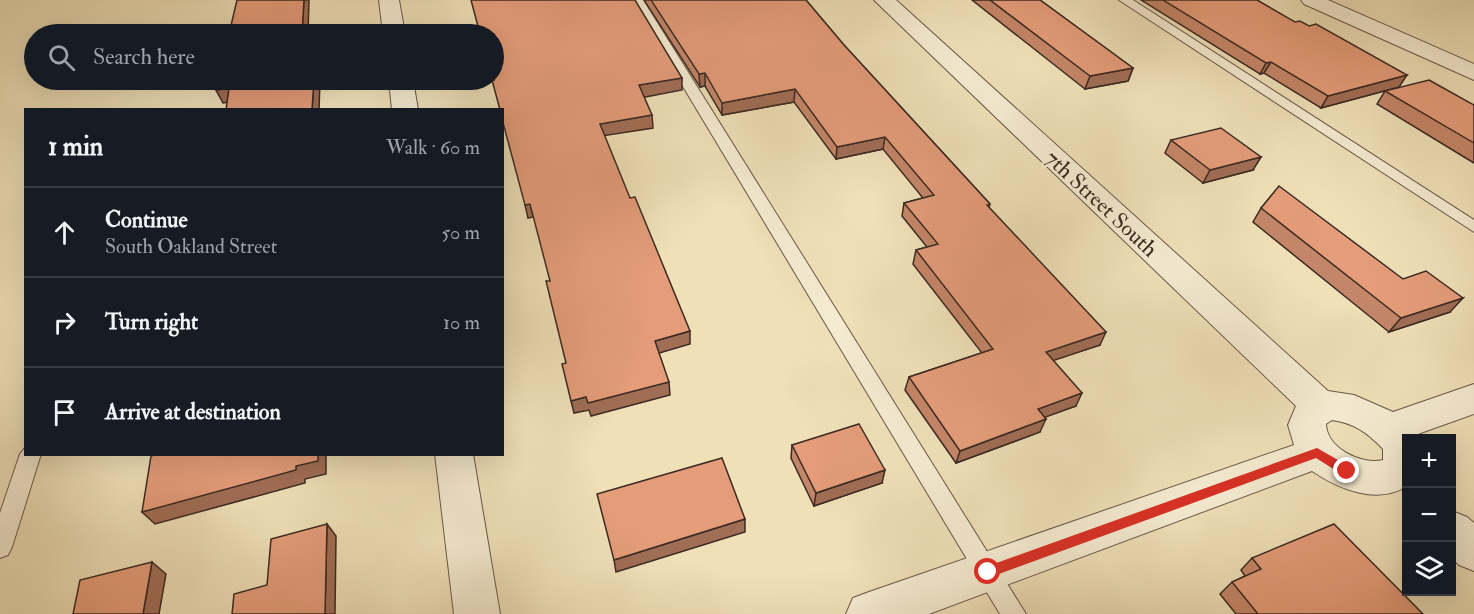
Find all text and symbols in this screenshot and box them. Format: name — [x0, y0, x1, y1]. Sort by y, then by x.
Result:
search box — [24, 24, 504, 90]
icon: search — [45, 41, 78, 74]
text: Search here — [93, 43, 195, 71]
text: 1 min — [48, 131, 103, 163]
text: Walk · 60 m — [386, 135, 480, 160]
street label: 7th Street South — [1039, 144, 1164, 263]
text: Continue — [105, 206, 188, 234]
icon: ahead — [48, 216, 81, 249]
text: 50 m — [441, 220, 480, 245]
text: South Oakland Street — [105, 234, 277, 259]
icon: right — [48, 306, 81, 339]
text: Turn right — [105, 308, 198, 336]
text: 10 m — [443, 310, 480, 335]
icon: arrive — [48, 396, 81, 429]
text: Arrive at destination — [105, 398, 281, 426]
map controls — [1402, 434, 1456, 596]
button: + — [1402, 434, 1456, 488]
route end — [1333, 457, 1359, 483]
button: − — [1402, 488, 1456, 542]
button: layers — [1402, 542, 1456, 596]
route start — [974, 558, 1000, 584]

